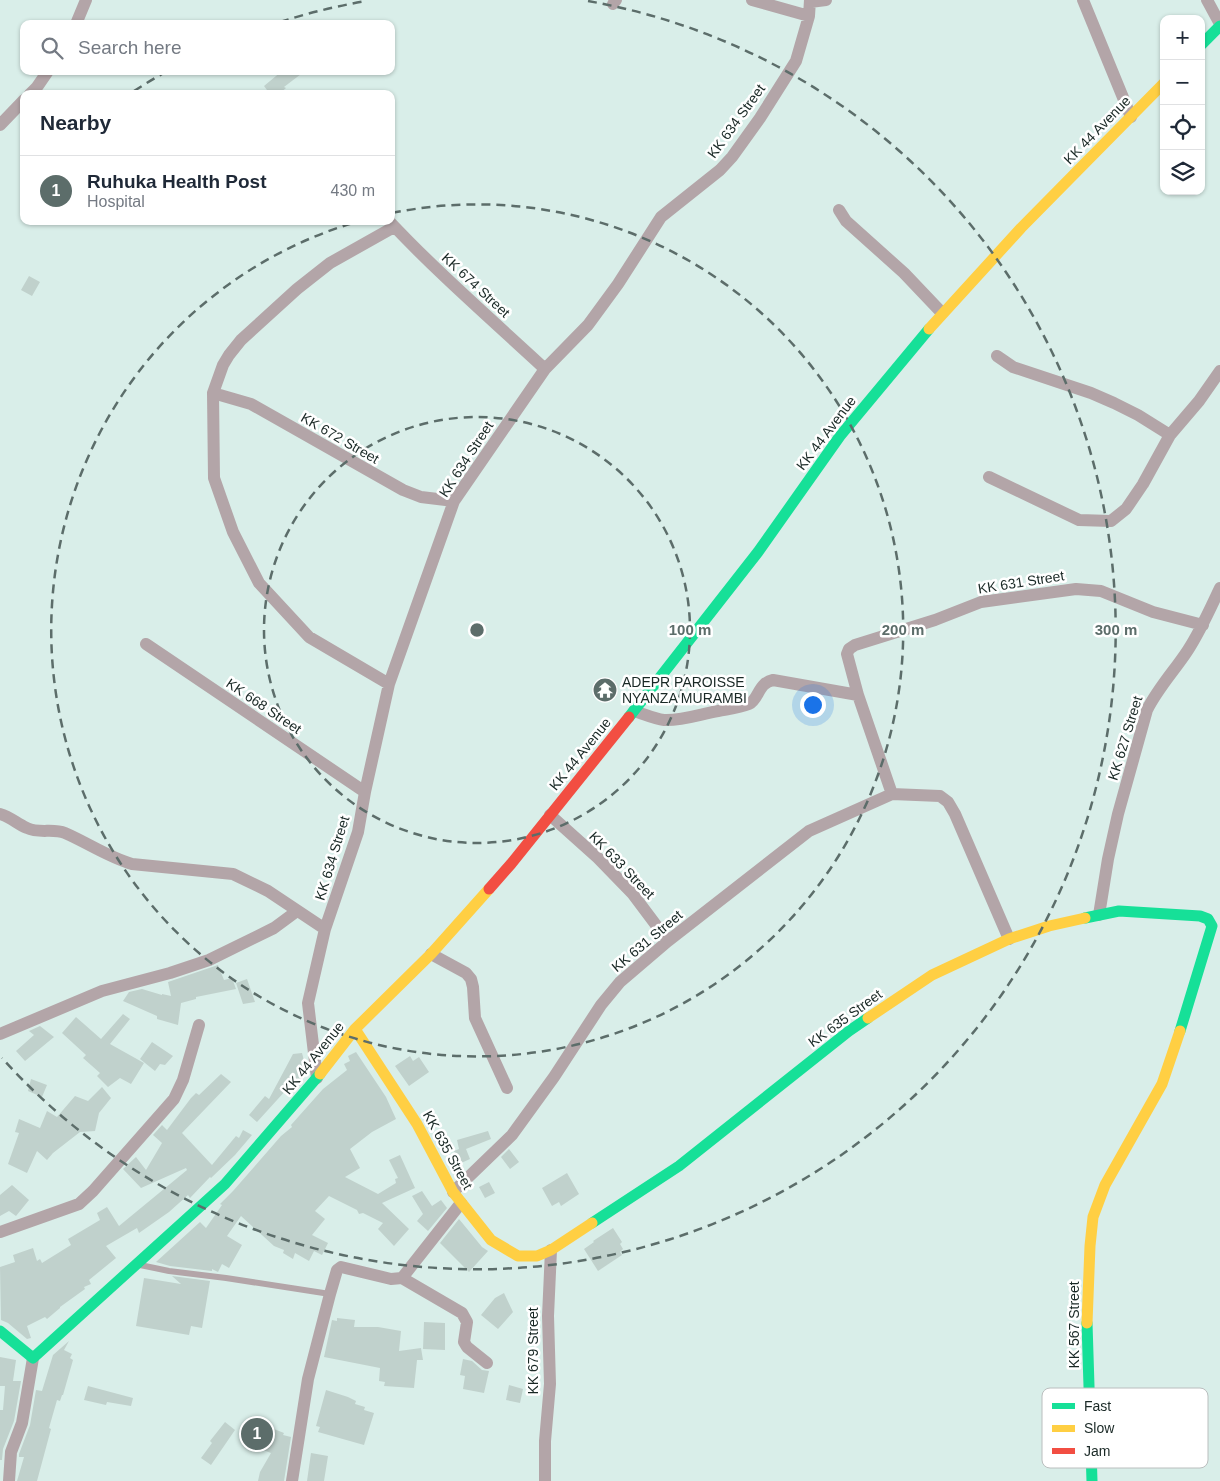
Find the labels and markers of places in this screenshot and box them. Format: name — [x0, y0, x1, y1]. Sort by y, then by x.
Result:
centre of rings — [468, 621, 486, 639]
place label: ADEPR PAROISSE NYANZA MURAMBI — [622, 674, 747, 706]
temple icon: ADEPR PAROISSE NYANZA MURAMBI — [592, 677, 618, 703]
pin: 1 — [241, 1415, 273, 1453]

